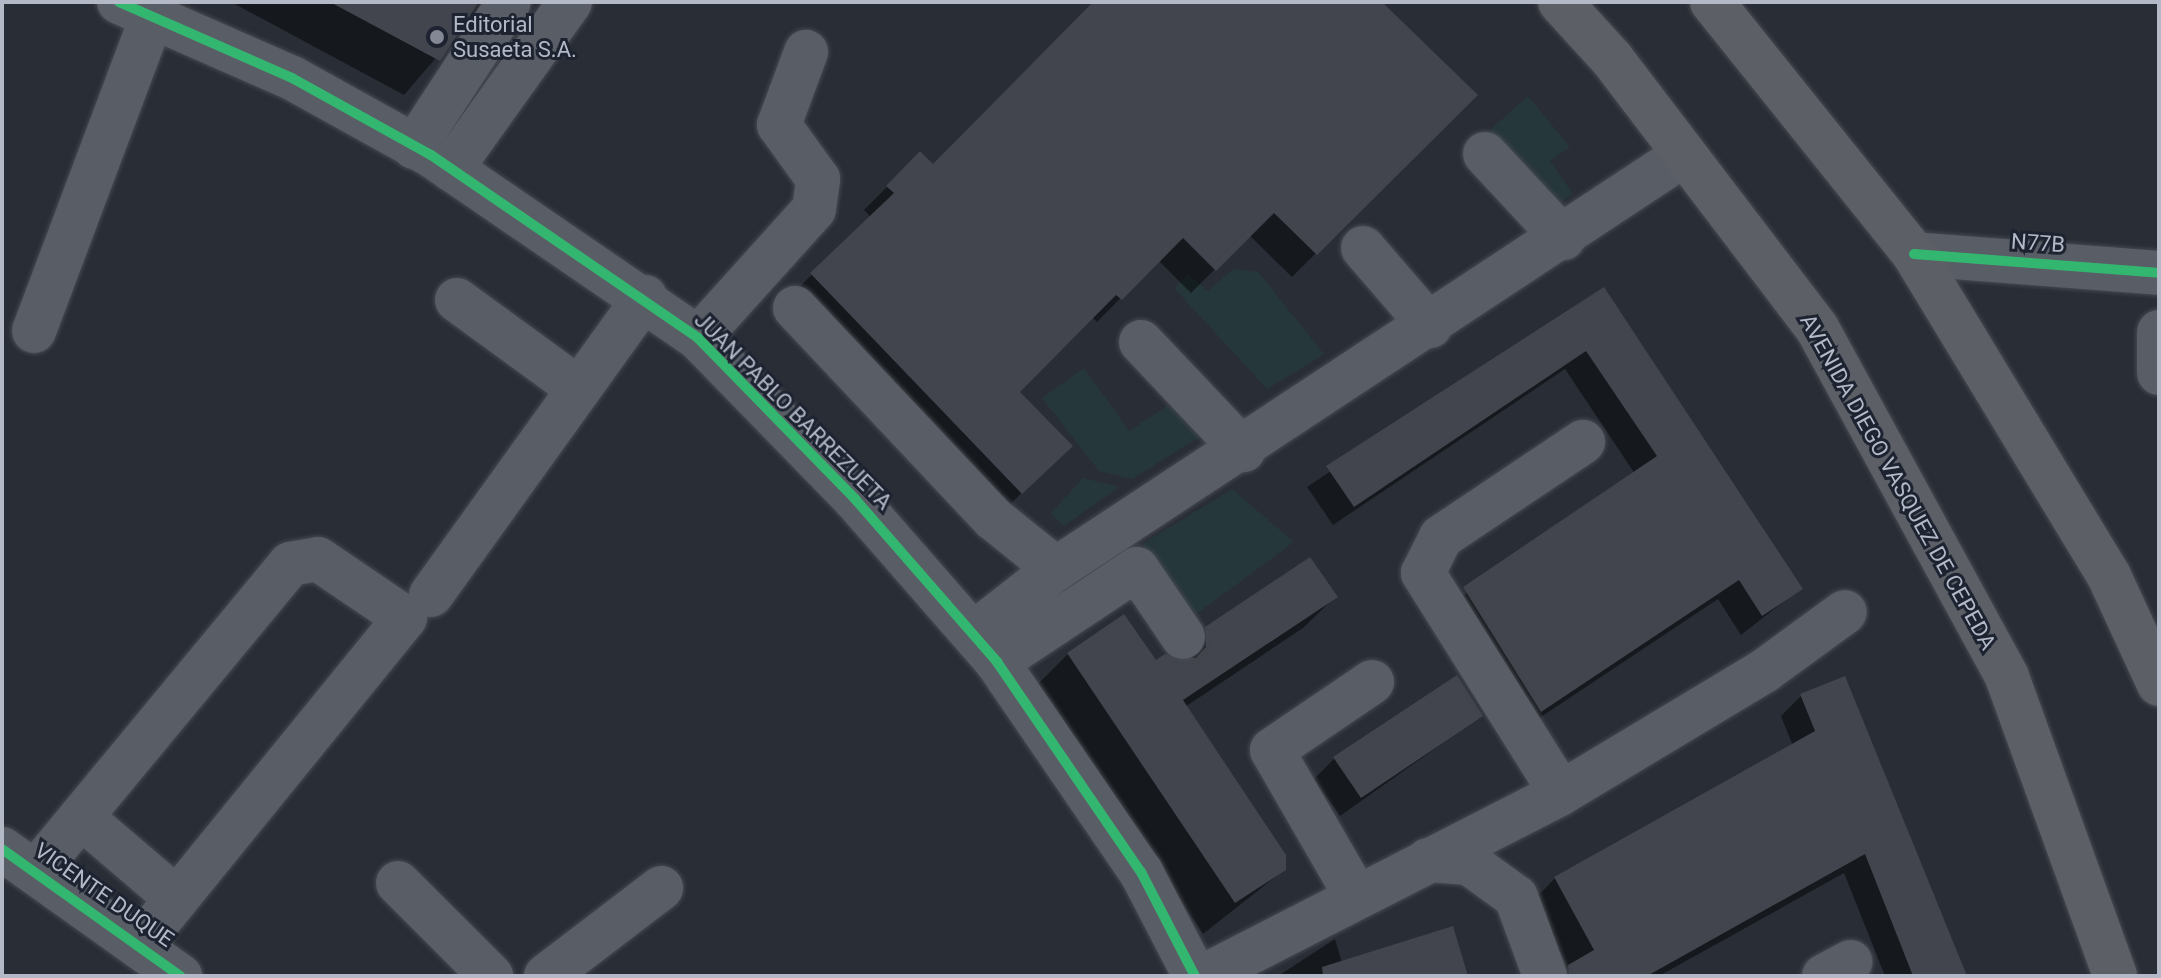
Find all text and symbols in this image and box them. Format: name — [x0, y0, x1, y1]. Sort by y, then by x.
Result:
place label: Editorial Susaeta S.A. — [453, 11, 577, 62]
marker: Editorial Susaeta S.A. — [428, 28, 446, 46]
street label: N77B — [2010, 228, 2066, 258]
street label: JUAN PABLO BARREZUETA — [689, 307, 897, 515]
street label: AVENIDA DIEGO VASQUEZ DE CEPEDA — [1794, 310, 2002, 654]
street label: VICENTE DUQUE — [29, 837, 179, 953]

